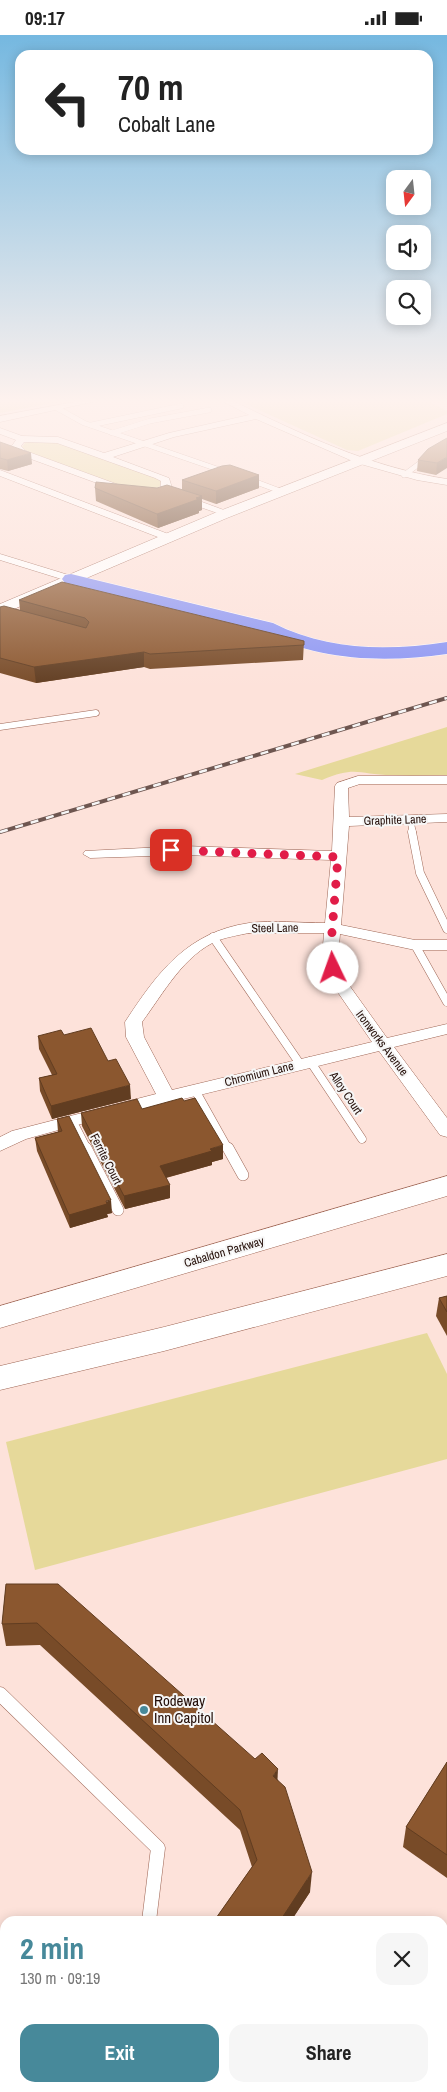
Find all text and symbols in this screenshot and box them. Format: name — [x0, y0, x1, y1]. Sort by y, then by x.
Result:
text: 09:17 — [25, 5, 65, 31]
text: 70 m — [118, 64, 183, 111]
icon: left — [35, 70, 100, 135]
text: Cobalt Lane — [118, 109, 215, 139]
north arrow — [386, 170, 431, 215]
map controls — [386, 170, 431, 325]
button: sound — [386, 225, 431, 270]
button: search — [386, 280, 431, 325]
street label: Graphite Lane — [363, 811, 427, 829]
pin — [150, 829, 192, 871]
icon: arrive — [157, 836, 185, 864]
street label: Steel Lane — [251, 920, 299, 936]
position arrow — [306, 941, 358, 993]
street label: Ironworks Avenue — [352, 1007, 412, 1079]
street label: Chromium Lane — [223, 1058, 295, 1090]
street label: Alloy Court — [325, 1068, 366, 1118]
street label: Ferrite Court — [86, 1131, 126, 1188]
street label: Cabaldon Parkway — [182, 1233, 266, 1271]
place label: Rodeway Inn Capitol — [154, 1690, 214, 1728]
marker: Rodeway Inn Capitol — [138, 1704, 150, 1716]
text: 2 min — [20, 1928, 84, 1968]
button: close — [376, 1933, 428, 1985]
text: 130 m · 09:19 — [20, 1967, 100, 1989]
button: Exit — [20, 2024, 219, 2082]
button: Share — [229, 2024, 428, 2082]

